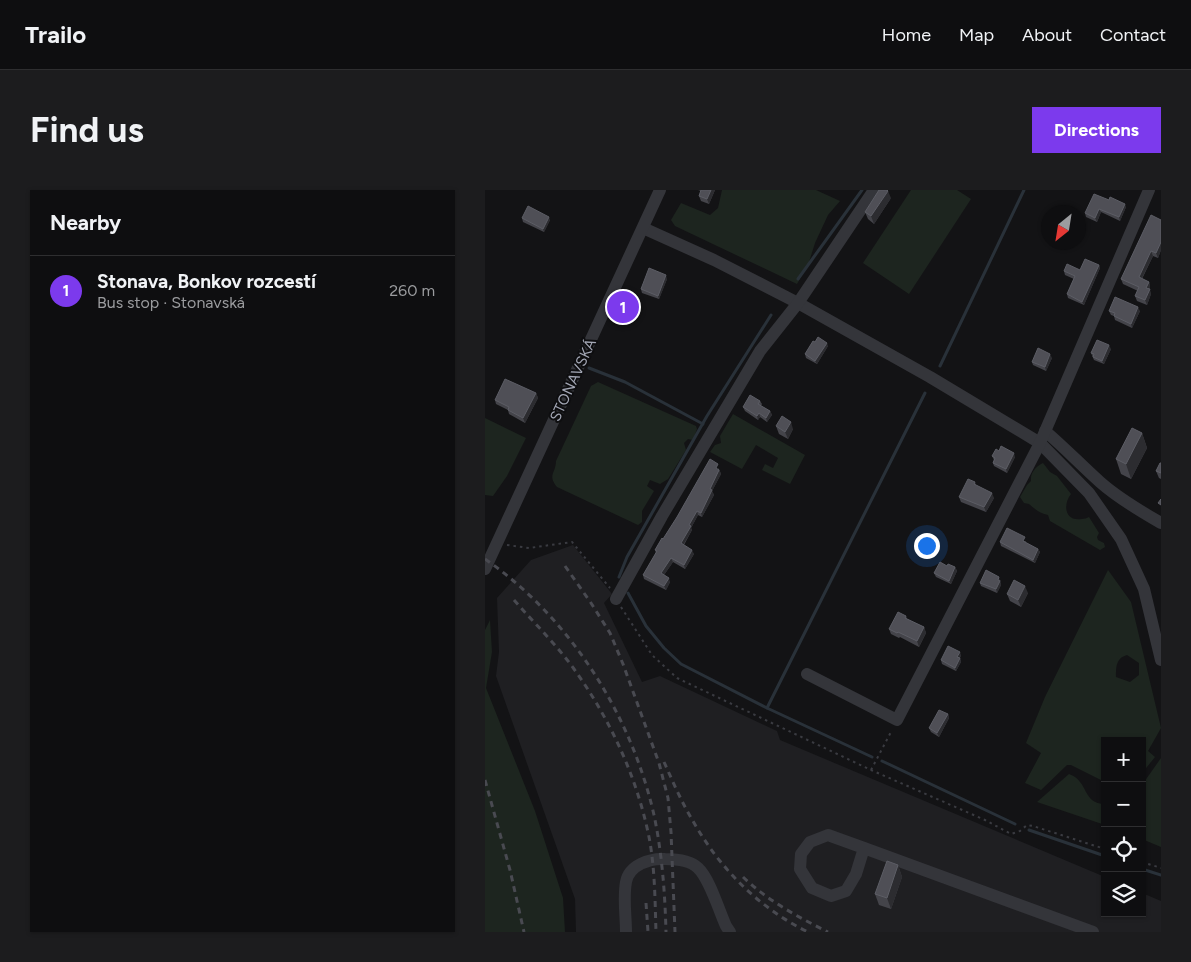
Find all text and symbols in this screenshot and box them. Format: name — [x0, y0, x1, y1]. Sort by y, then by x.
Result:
text: Trailo — [25, 20, 86, 49]
text: Home — [882, 24, 931, 46]
text: Map — [959, 24, 994, 46]
text: About — [1022, 24, 1072, 46]
text: Contact — [1100, 24, 1166, 46]
button: Directions — [1032, 107, 1161, 153]
text: Find us — [30, 109, 144, 151]
north arrow — [1041, 205, 1086, 250]
text: Nearby — [50, 210, 121, 235]
text: Stonava, Bonkov rozcestí — [97, 270, 316, 293]
text: 1 — [63, 281, 69, 300]
text: 260 m — [389, 281, 435, 300]
pin: 1 — [607, 288, 639, 326]
text: Bus stop · Stonavská — [97, 293, 245, 312]
street label: STONAVSKÁ — [546, 336, 600, 424]
your location — [914, 533, 940, 559]
map controls — [1101, 737, 1146, 917]
button: + — [1101, 737, 1146, 782]
button: − — [1101, 782, 1146, 827]
button: locate — [1101, 827, 1146, 872]
button: layers — [1101, 872, 1146, 917]

